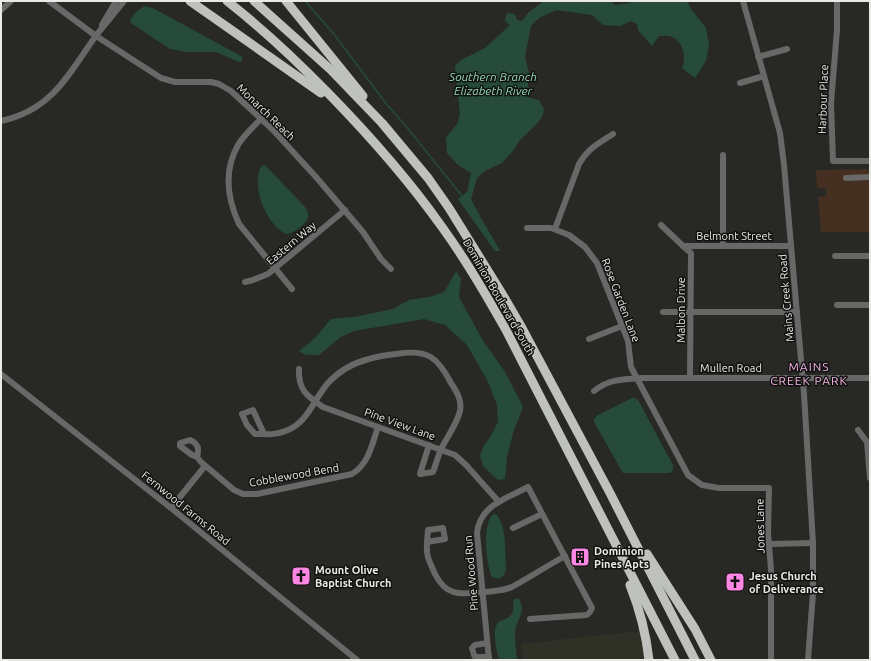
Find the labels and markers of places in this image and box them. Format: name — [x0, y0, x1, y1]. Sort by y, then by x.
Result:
place label: Dominion Pines Apts — [594, 545, 649, 570]
building icon: Dominion Pines Apts — [569, 546, 591, 568]
place label: Mount Olive Baptist Church — [315, 564, 391, 589]
church icon: Mount Olive Baptist Church — [290, 565, 312, 587]
place label: Jesus Church of Deliverance — [749, 570, 824, 595]
church icon: Jesus Church of Deliverance — [724, 571, 746, 593]

